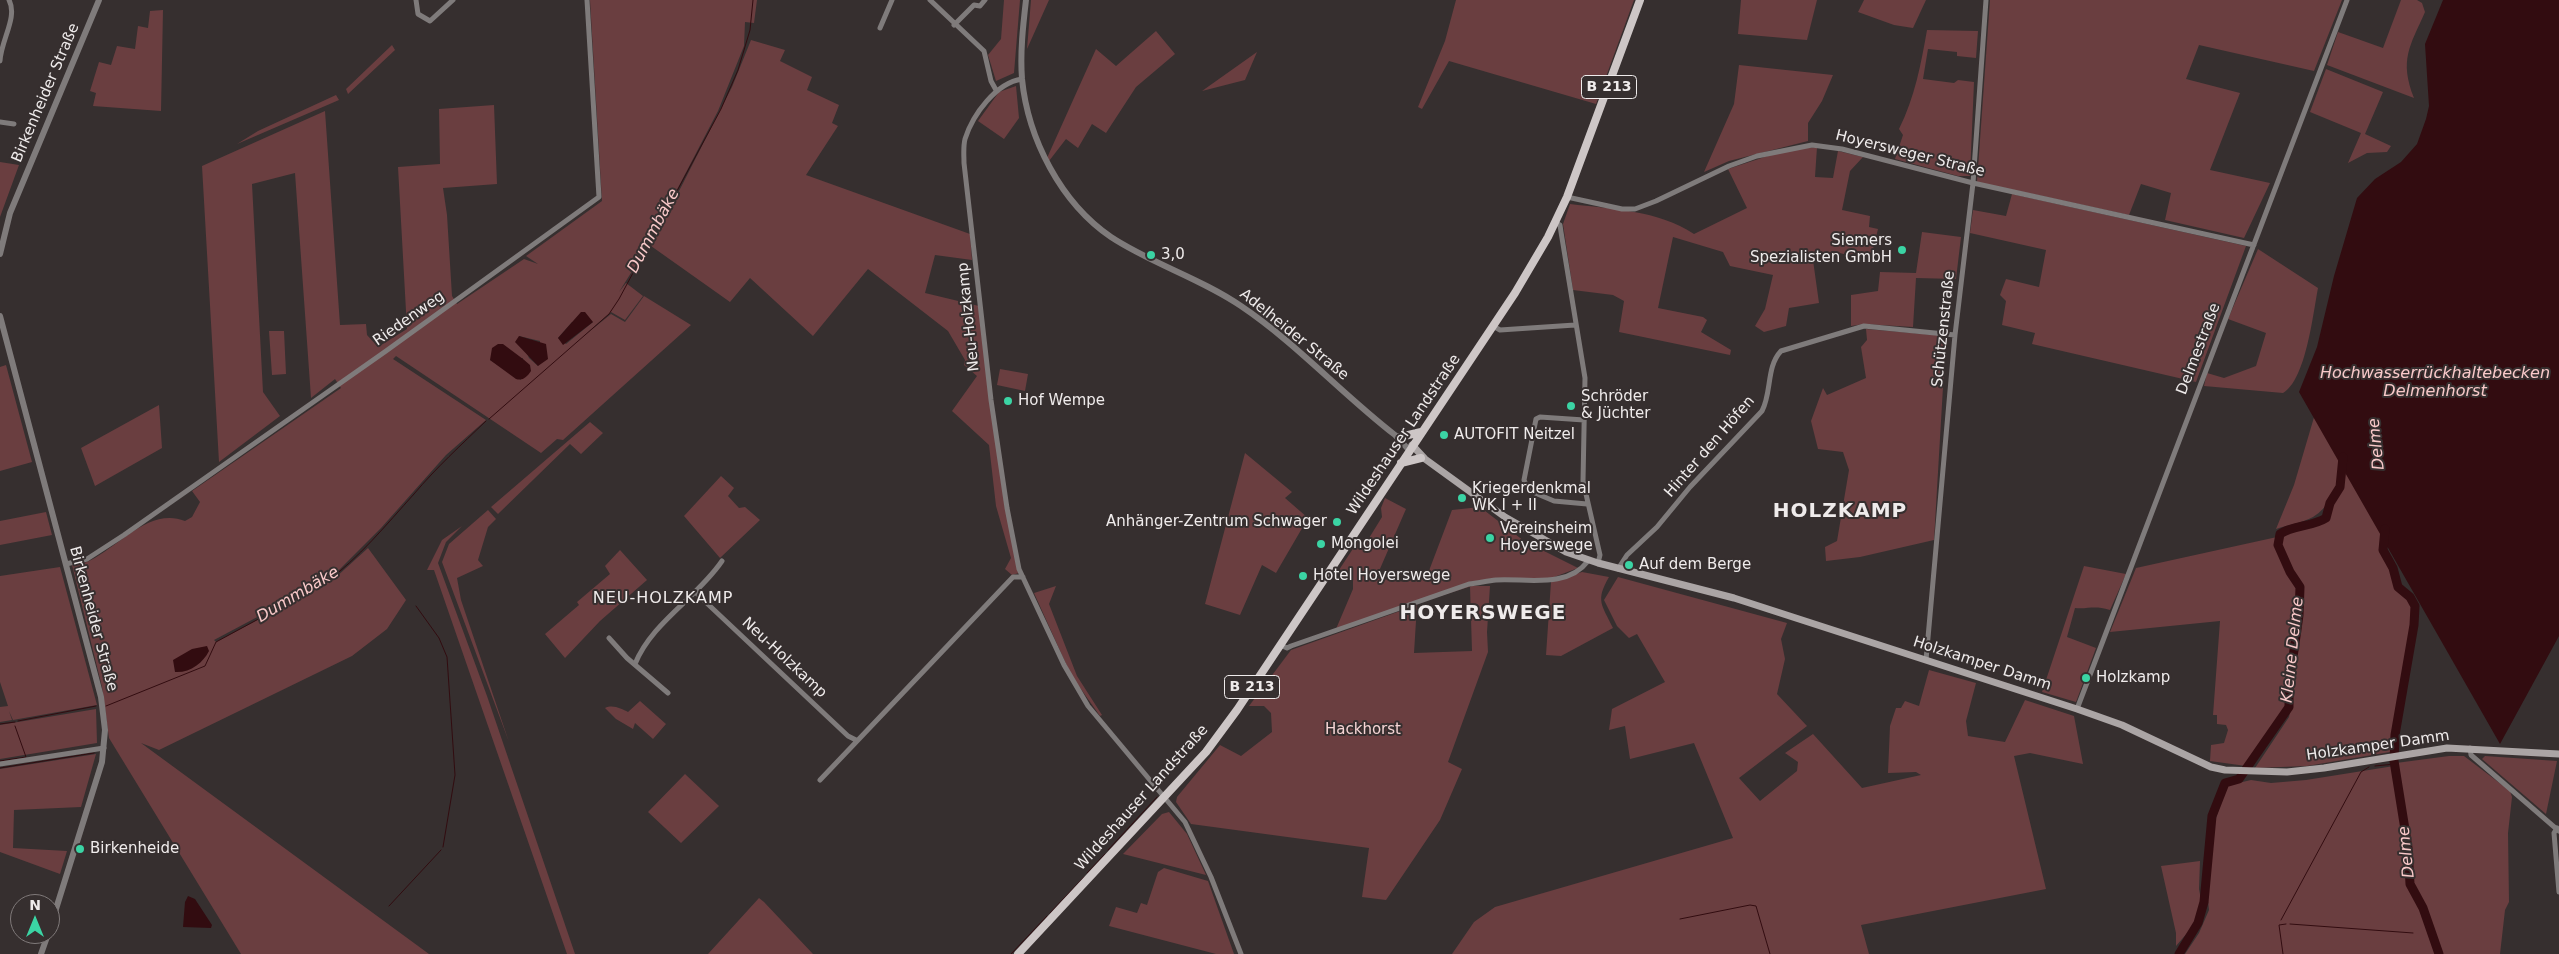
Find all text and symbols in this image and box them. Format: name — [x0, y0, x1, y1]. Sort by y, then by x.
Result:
street label: Birkenheider Straße — [9, 21, 83, 165]
road number: B 213 — [1582, 75, 1636, 98]
street label: Hoyersweger Straße — [1834, 127, 1986, 181]
water label: Dummbäke — [624, 186, 684, 276]
place label: Siemers Spezialisten GmbH — [1750, 232, 1892, 267]
marker: Siemers Spezialisten GmbH — [1896, 244, 1908, 256]
place label: 3,0 — [1161, 246, 1185, 264]
marker: 3,0 — [1145, 249, 1157, 261]
street label: Neu-Holzkamp — [954, 262, 984, 372]
street label: Schützenstraße — [1929, 270, 1959, 388]
street label: Adelheider Straße — [1236, 286, 1352, 384]
street label: Riedenweg — [370, 288, 448, 350]
street label: Delmestraße — [2173, 301, 2225, 397]
street label: Wildeshauser Landstraße — [1343, 351, 1465, 519]
water label: Hochwasserrückhaltebecken Delmenhorst — [2320, 364, 2550, 402]
place label: Schröder & Jüchter — [1581, 388, 1650, 423]
place label: Hof Wempe — [1018, 392, 1105, 410]
street label: Hinter den Höfen — [1661, 393, 1759, 501]
marker: Hof Wempe — [1002, 395, 1014, 407]
marker: Schröder & Jüchter — [1565, 400, 1577, 412]
water label: Delme — [2365, 417, 2389, 471]
place label: AUTOFIT Neitzel — [1454, 426, 1575, 444]
marker: AUTOFIT Neitzel — [1438, 429, 1450, 441]
place label: Kriegerdenkmal WK I + II — [1472, 480, 1591, 515]
marker: Kriegerdenkmal WK I + II — [1456, 492, 1468, 504]
district label: HOLZKAMP — [1772, 500, 1908, 524]
place label: Anhänger-Zentrum Schwager — [1106, 513, 1327, 531]
marker: Anhänger-Zentrum Schwager — [1331, 516, 1343, 528]
place label: Vereinsheim Hoyerswege — [1500, 520, 1593, 555]
marker: Vereinsheim Hoyerswege — [1484, 532, 1496, 544]
place label: Mongolei — [1331, 535, 1399, 553]
marker: Mongolei — [1315, 538, 1327, 550]
street label: Birkenheider Straße — [65, 544, 121, 694]
place label: Auf dem Berge — [1639, 556, 1751, 574]
marker: Auf dem Berge — [1623, 559, 1635, 571]
water label: Dummbäke — [253, 563, 343, 627]
place label: Hotel Hoyerswege — [1313, 567, 1450, 585]
marker: Hotel Hoyerswege — [1297, 570, 1309, 582]
district label: NEU-HOLZKAMP — [591, 589, 735, 609]
water label: Kleine Delme — [2278, 596, 2308, 704]
district label: HOYERSWEGE — [1398, 602, 1568, 626]
street label: Neu-Holzkamp — [738, 614, 830, 702]
street label: Holzkamper Damm — [1911, 633, 2053, 695]
place label: Holzkamp — [2096, 669, 2170, 687]
marker: Holzkamp — [2080, 672, 2092, 684]
road number: B 213 — [1224, 676, 1280, 699]
street label: Wildeshauser Landstraße — [1072, 721, 1212, 875]
park label: Hackhorst — [1325, 721, 1401, 739]
street label: Holzkamper Damm — [2305, 727, 2451, 765]
water label: Delme — [2395, 825, 2419, 879]
place label: Birkenheide — [90, 840, 179, 858]
marker: Birkenheide — [74, 843, 86, 855]
north arrow — [10, 894, 60, 944]
text: N — [29, 897, 41, 913]

